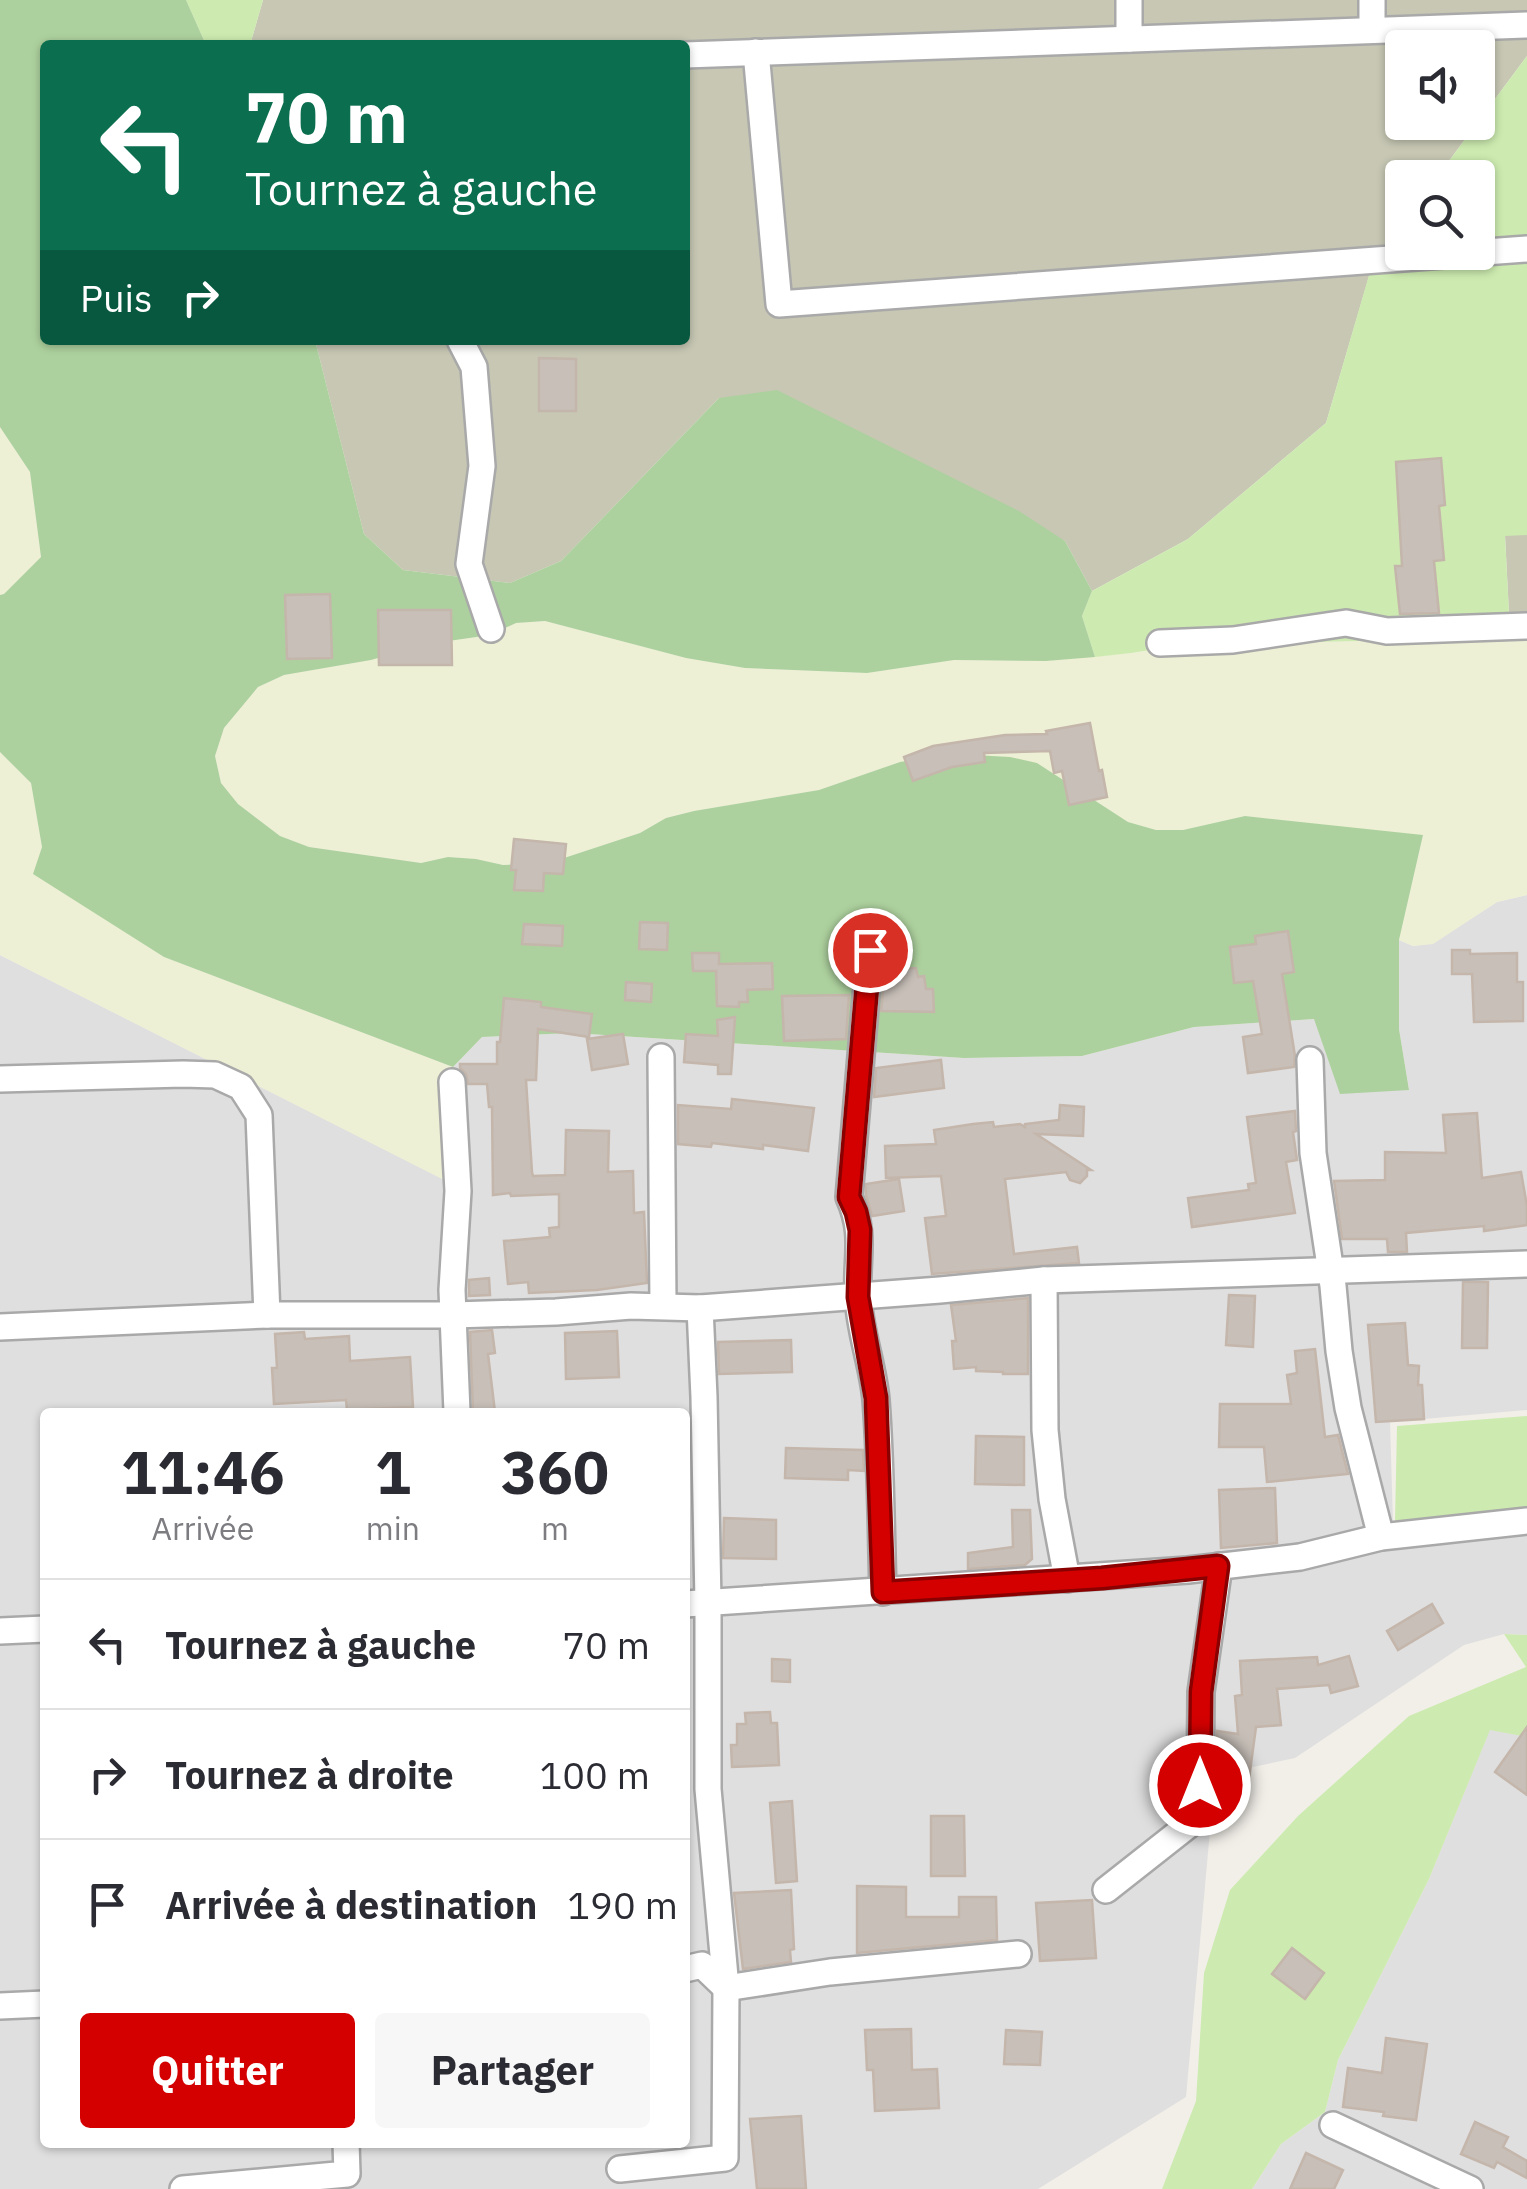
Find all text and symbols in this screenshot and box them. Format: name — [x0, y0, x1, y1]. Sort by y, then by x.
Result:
map controls — [1385, 30, 1495, 270]
button: sound — [1385, 30, 1495, 140]
text: 70 m — [245, 71, 408, 162]
icon: left — [80, 80, 210, 210]
text: Tournez à gauche — [245, 159, 597, 217]
button: search — [1385, 160, 1495, 270]
icon: right — [173, 270, 228, 325]
text: Puis — [80, 273, 153, 322]
pin — [828, 908, 913, 993]
icon: arrive — [843, 923, 898, 978]
text: 11:46 — [121, 1432, 285, 1511]
text: 1 — [375, 1432, 411, 1511]
text: 360 — [501, 1432, 609, 1511]
text: Arrivée — [152, 1507, 254, 1549]
text: min — [366, 1507, 420, 1549]
text: m — [541, 1507, 569, 1549]
icon: left — [80, 1617, 135, 1672]
text: Tournez à gauche — [165, 1620, 476, 1669]
text: 70 m — [562, 1620, 650, 1669]
position arrow — [1148, 1733, 1252, 1837]
icon: right — [80, 1747, 135, 1802]
text: Tournez à droite — [165, 1750, 454, 1799]
text: 100 m — [539, 1750, 650, 1799]
icon: arrive — [80, 1877, 135, 1932]
text: Arrivée à destination — [165, 1880, 537, 1929]
text: 190 m — [567, 1880, 678, 1929]
button: Quitter — [80, 2013, 355, 2128]
button: Partager — [375, 2013, 650, 2128]

